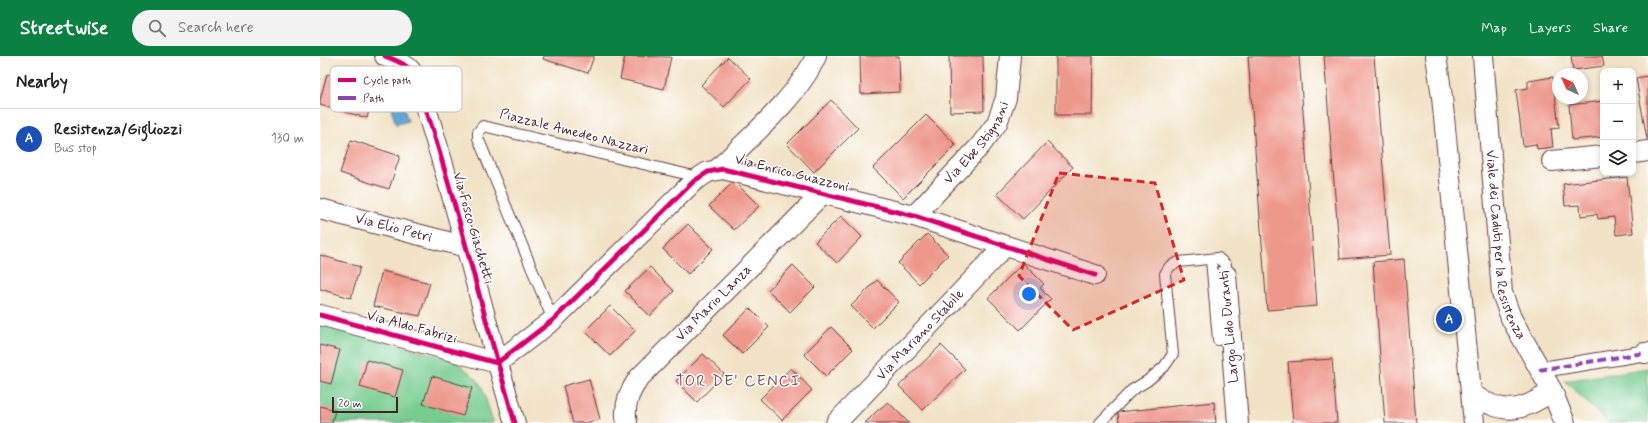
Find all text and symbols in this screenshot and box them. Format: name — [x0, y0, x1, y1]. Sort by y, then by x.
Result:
search box — [132, 10, 412, 46]
text: Streetwise — [20, 16, 108, 41]
icon: search — [146, 17, 168, 39]
text: Search here — [178, 18, 254, 38]
text: Map — [1481, 19, 1507, 37]
text: Layers — [1529, 19, 1571, 37]
text: Share — [1593, 19, 1628, 37]
legend — [330, 66, 462, 112]
north arrow — [1552, 68, 1588, 104]
map controls — [1600, 68, 1636, 176]
button: + — [1600, 68, 1636, 104]
text: Nearby — [16, 71, 68, 93]
text: Cycle path — [363, 74, 411, 88]
text: Path — [363, 92, 384, 106]
street label: Via Ebe Stignani — [940, 99, 1013, 188]
button: − — [1600, 104, 1636, 140]
street label: Piazzale Amedeo Nazzari — [498, 105, 650, 159]
text: Resistenza/Gigliozzi — [54, 120, 182, 140]
text: A — [25, 130, 33, 147]
text: 130 m — [271, 130, 304, 147]
text: Bus stop — [54, 140, 97, 157]
button: layers — [1600, 140, 1636, 176]
street label: Viale dei Caduti per la Resistenza — [1482, 149, 1530, 343]
street label: Via Enrico Guazzoni — [733, 150, 851, 196]
street label: Via Fosco Giachetti — [448, 170, 498, 286]
street label: Via Elio Petri — [353, 209, 434, 247]
street label: Via Mario Lanza — [672, 261, 756, 345]
street label: Largo Lido Duranti — [1215, 270, 1244, 384]
your location — [1019, 284, 1039, 304]
street label: Via Mariano Stabile — [872, 285, 968, 384]
pin: A — [1436, 304, 1462, 334]
street label: Via Aldo Fabrizi — [365, 306, 459, 348]
district label: TOR DE' CENCI — [676, 371, 800, 392]
scale bar — [332, 395, 398, 414]
text: 20 m — [338, 397, 361, 411]

